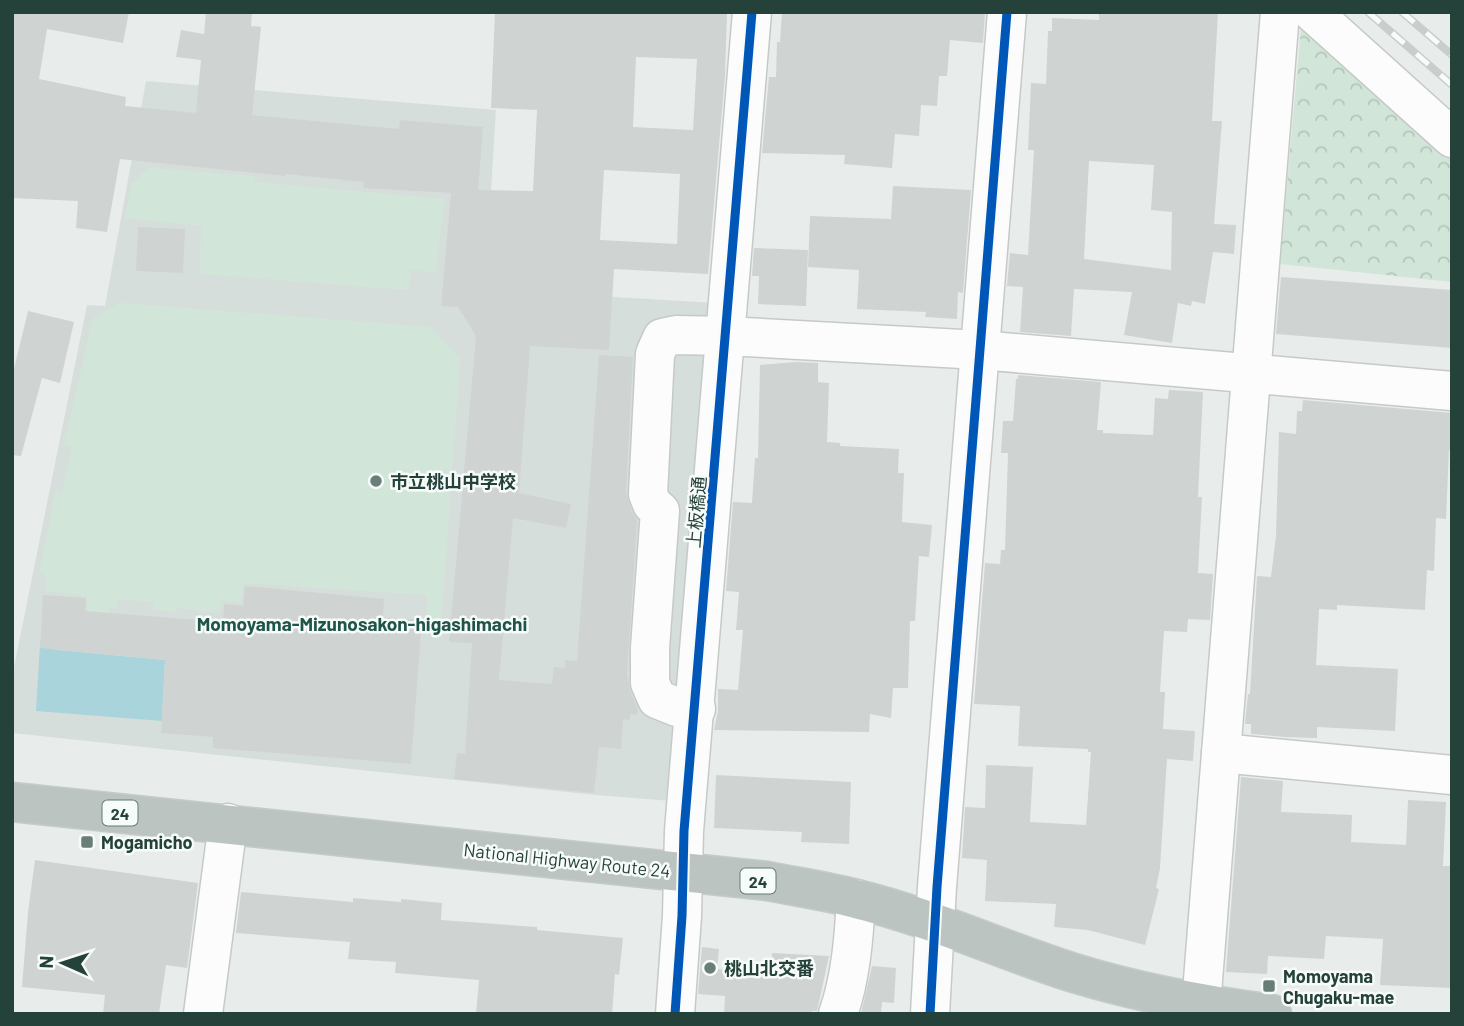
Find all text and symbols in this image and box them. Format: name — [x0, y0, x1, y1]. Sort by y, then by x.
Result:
place label: 市立桃山中学校 — [390, 470, 516, 492]
marker: 市立桃山中学校 — [368, 473, 384, 489]
street label: 上板橋通 — [682, 475, 710, 549]
district label: Momoyama-Mizunosakon-higashimachi — [197, 612, 527, 635]
road number: 24 — [102, 800, 138, 826]
place label: Mogamicho — [101, 831, 193, 853]
marker: Mogamicho — [79, 834, 95, 850]
street label: National Highway Route 24 — [463, 838, 671, 882]
road number: 24 — [740, 868, 776, 894]
north arrow — [28, 928, 98, 998]
text: N — [34, 955, 57, 969]
place label: 桃山北交番 — [724, 957, 814, 979]
marker: 桃山北交番 — [702, 960, 718, 976]
place label: Momoyama Chugaku-mae — [1283, 965, 1394, 1008]
marker: Momoyama Chugaku-mae — [1261, 978, 1277, 994]

